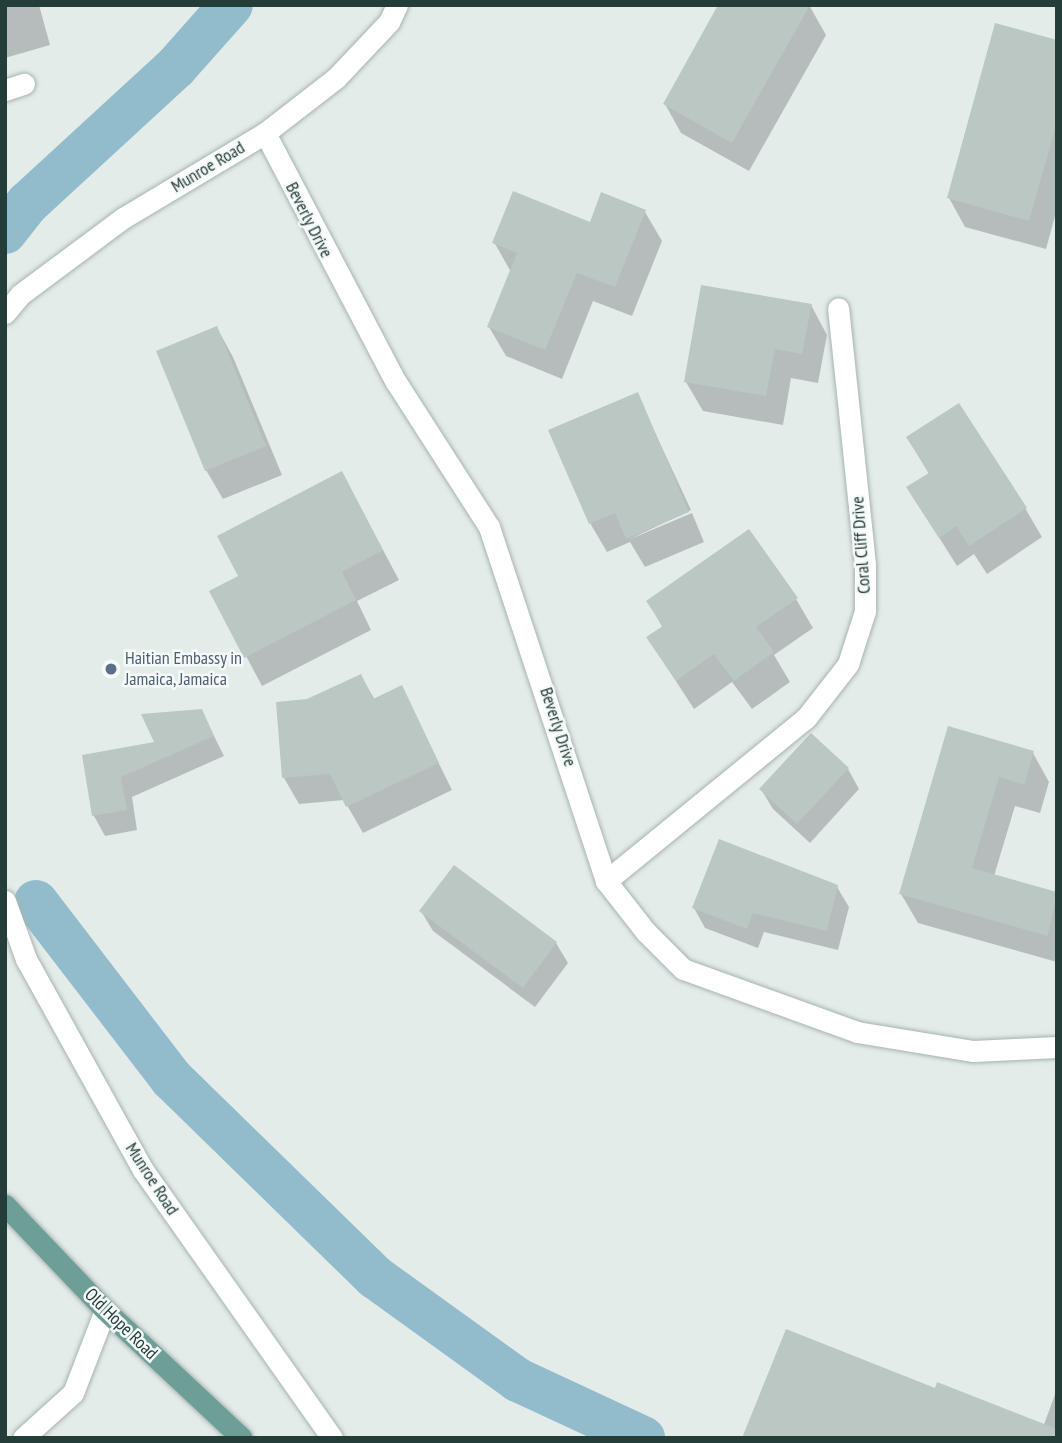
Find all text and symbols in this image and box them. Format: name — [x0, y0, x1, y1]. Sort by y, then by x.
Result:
street label: Munroe Road — [167, 137, 249, 197]
street label: Beverly Drive — [281, 178, 337, 262]
street label: Coral Cliff Drive — [847, 495, 875, 595]
place label: Haitian Embassy in Jamaica, Jamaica — [125, 648, 243, 690]
marker: Haitian Embassy in Jamaica, Jamaica — [103, 661, 119, 677]
street label: Beverly Drive — [535, 684, 581, 770]
street label: Munroe Road — [121, 1139, 183, 1219]
street label: Old Hope Road — [80, 1284, 162, 1364]

